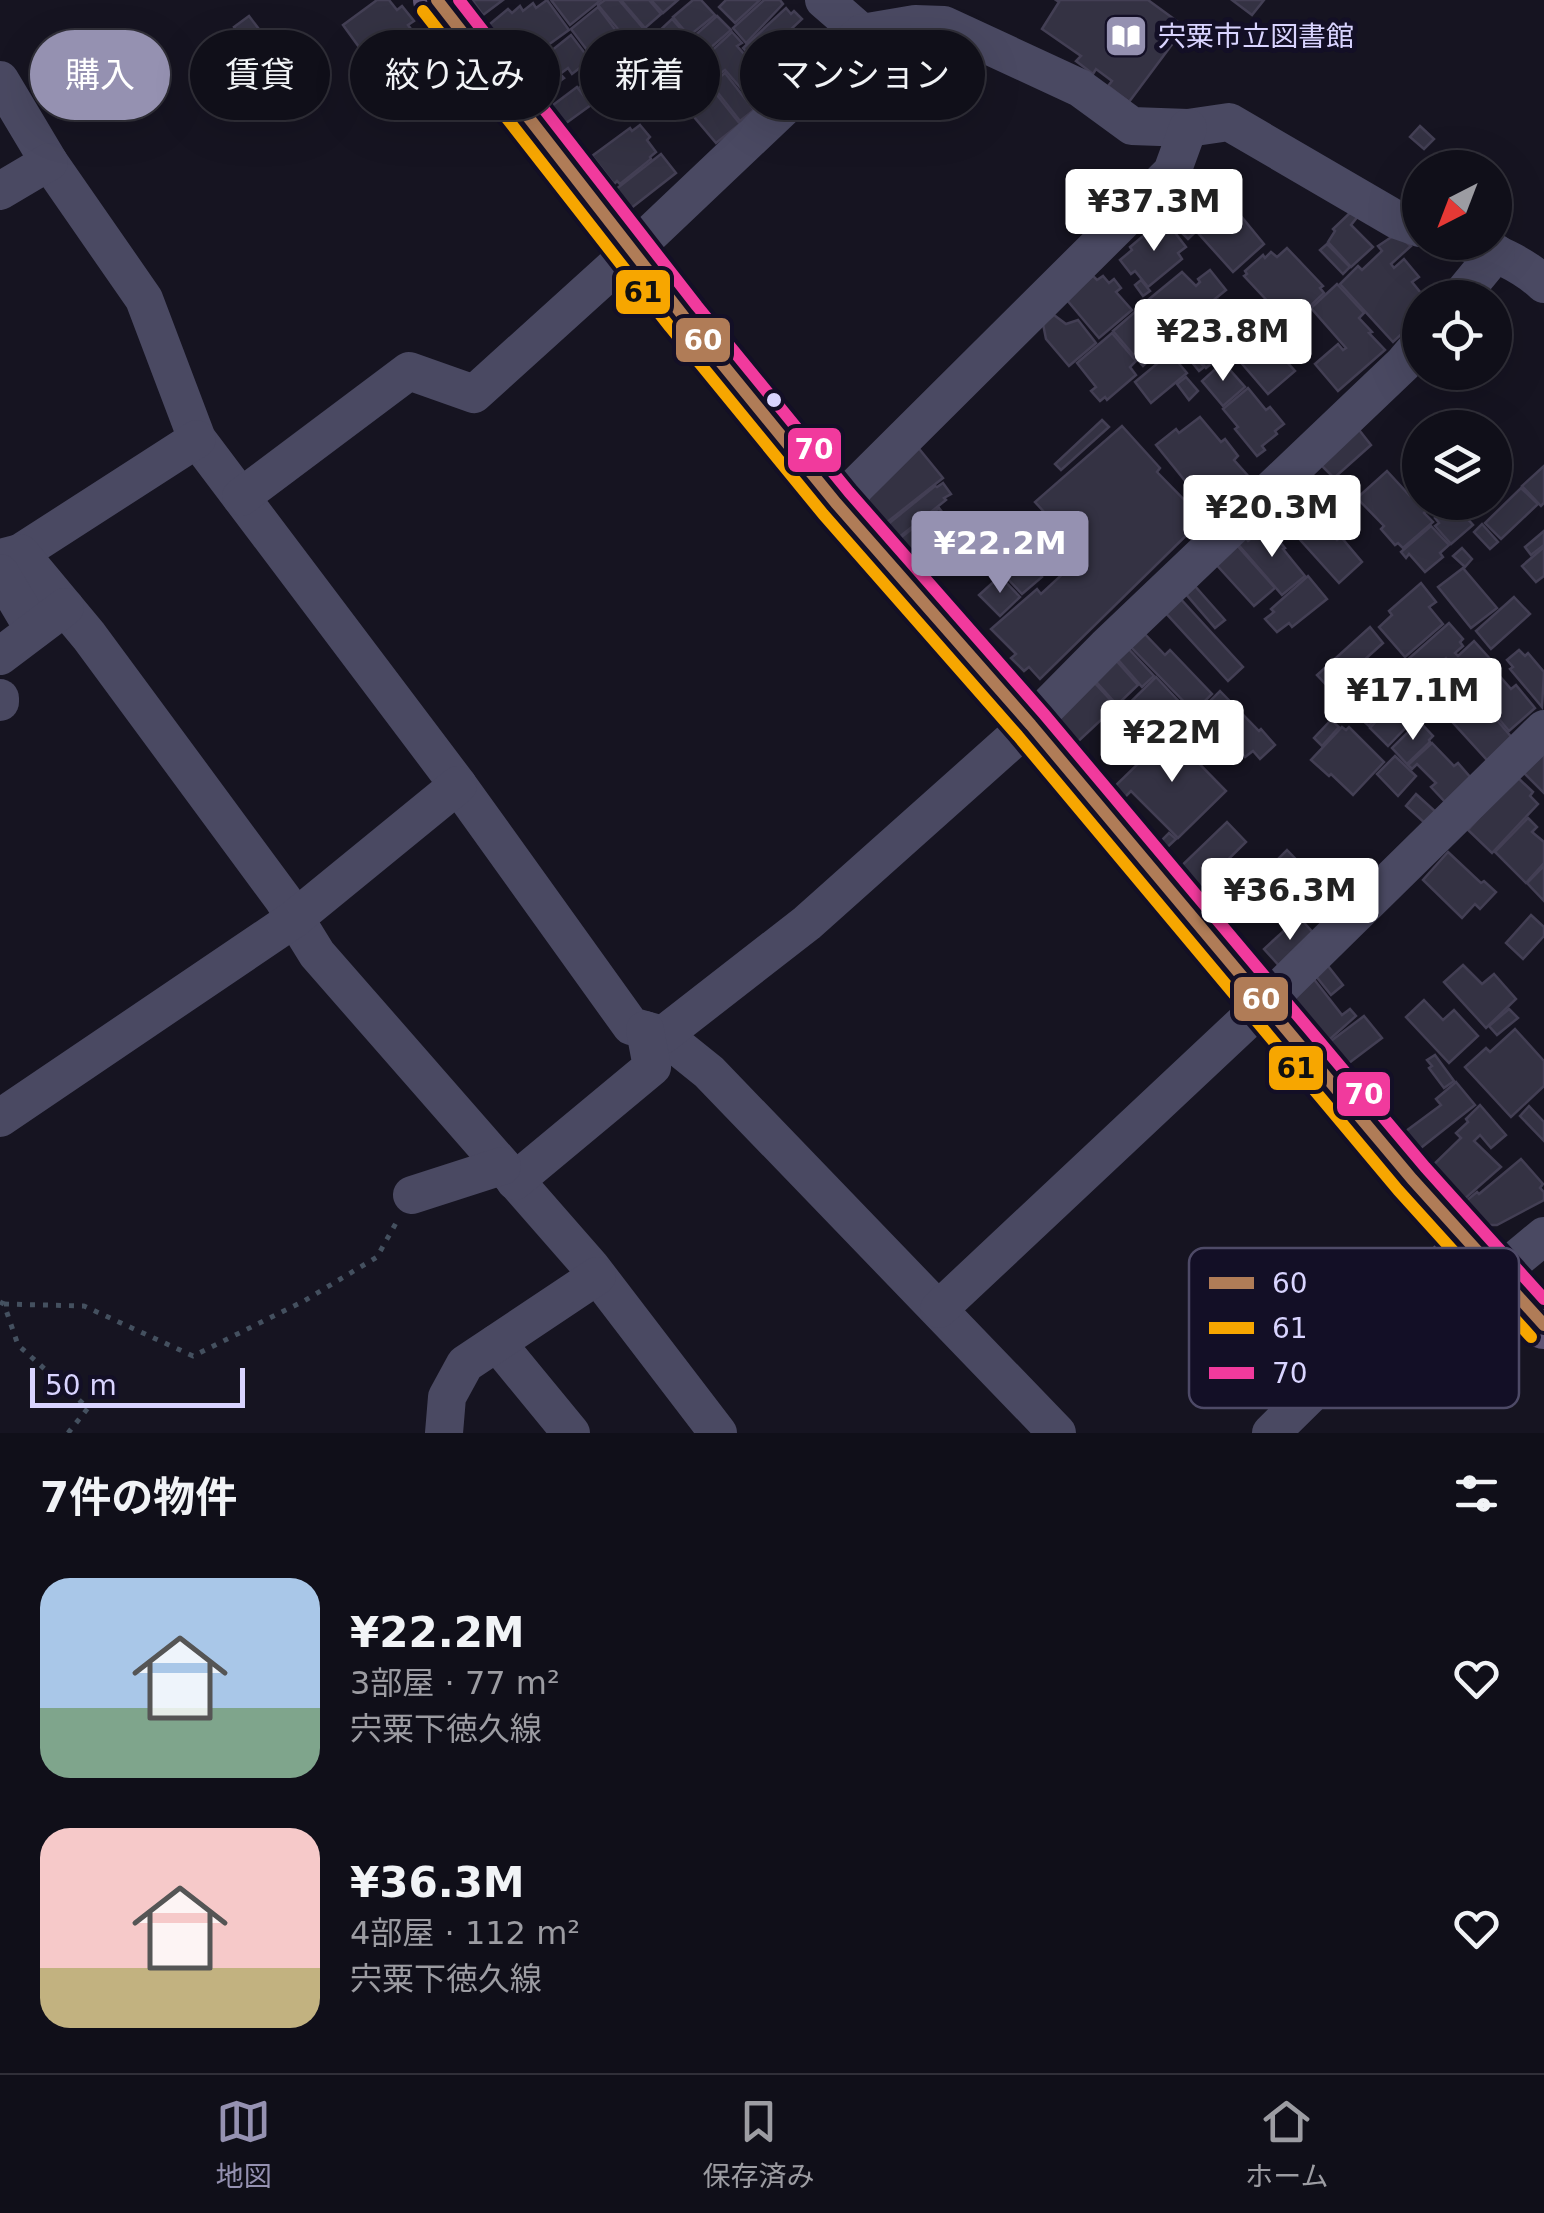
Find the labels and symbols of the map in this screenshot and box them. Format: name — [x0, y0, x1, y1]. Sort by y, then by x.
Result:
library icon: 宍粟市立図書館 — [1103, 13, 1149, 59]
place label: 宍粟市立図書館 — [1158, 20, 1354, 53]
north arrow — [1402, 150, 1512, 260]
pin: ¥37.3M — [1073, 169, 1235, 254]
line badge: 61 — [614, 268, 672, 316]
text: 61 — [624, 276, 662, 309]
pin: ¥23.8M — [1142, 299, 1304, 384]
line badge: 60 — [674, 316, 732, 364]
text: 60 — [684, 324, 722, 357]
unlabelled marker — [764, 390, 784, 410]
line badge: 70 — [786, 426, 843, 474]
text: 70 — [795, 433, 833, 466]
pin: ¥20.3M — [1191, 475, 1353, 560]
pin: ¥22.2M — [919, 511, 1081, 596]
pin: ¥17.1M — [1332, 658, 1494, 743]
pin: ¥22M — [1113, 700, 1231, 785]
pin: ¥36.3M — [1209, 858, 1371, 943]
line badge: 60 — [1232, 975, 1290, 1023]
text: 60 — [1242, 983, 1280, 1016]
line badge: 61 — [1267, 1044, 1325, 1092]
text: 61 — [1277, 1052, 1315, 1085]
line badge: 70 — [1335, 1070, 1392, 1118]
text: 70 — [1345, 1078, 1383, 1111]
legend — [1189, 1248, 1519, 1408]
text: 60 — [1272, 1267, 1308, 1300]
text: 61 — [1272, 1312, 1308, 1345]
text: 70 — [1272, 1357, 1308, 1390]
scale bar — [30, 1363, 245, 1408]

